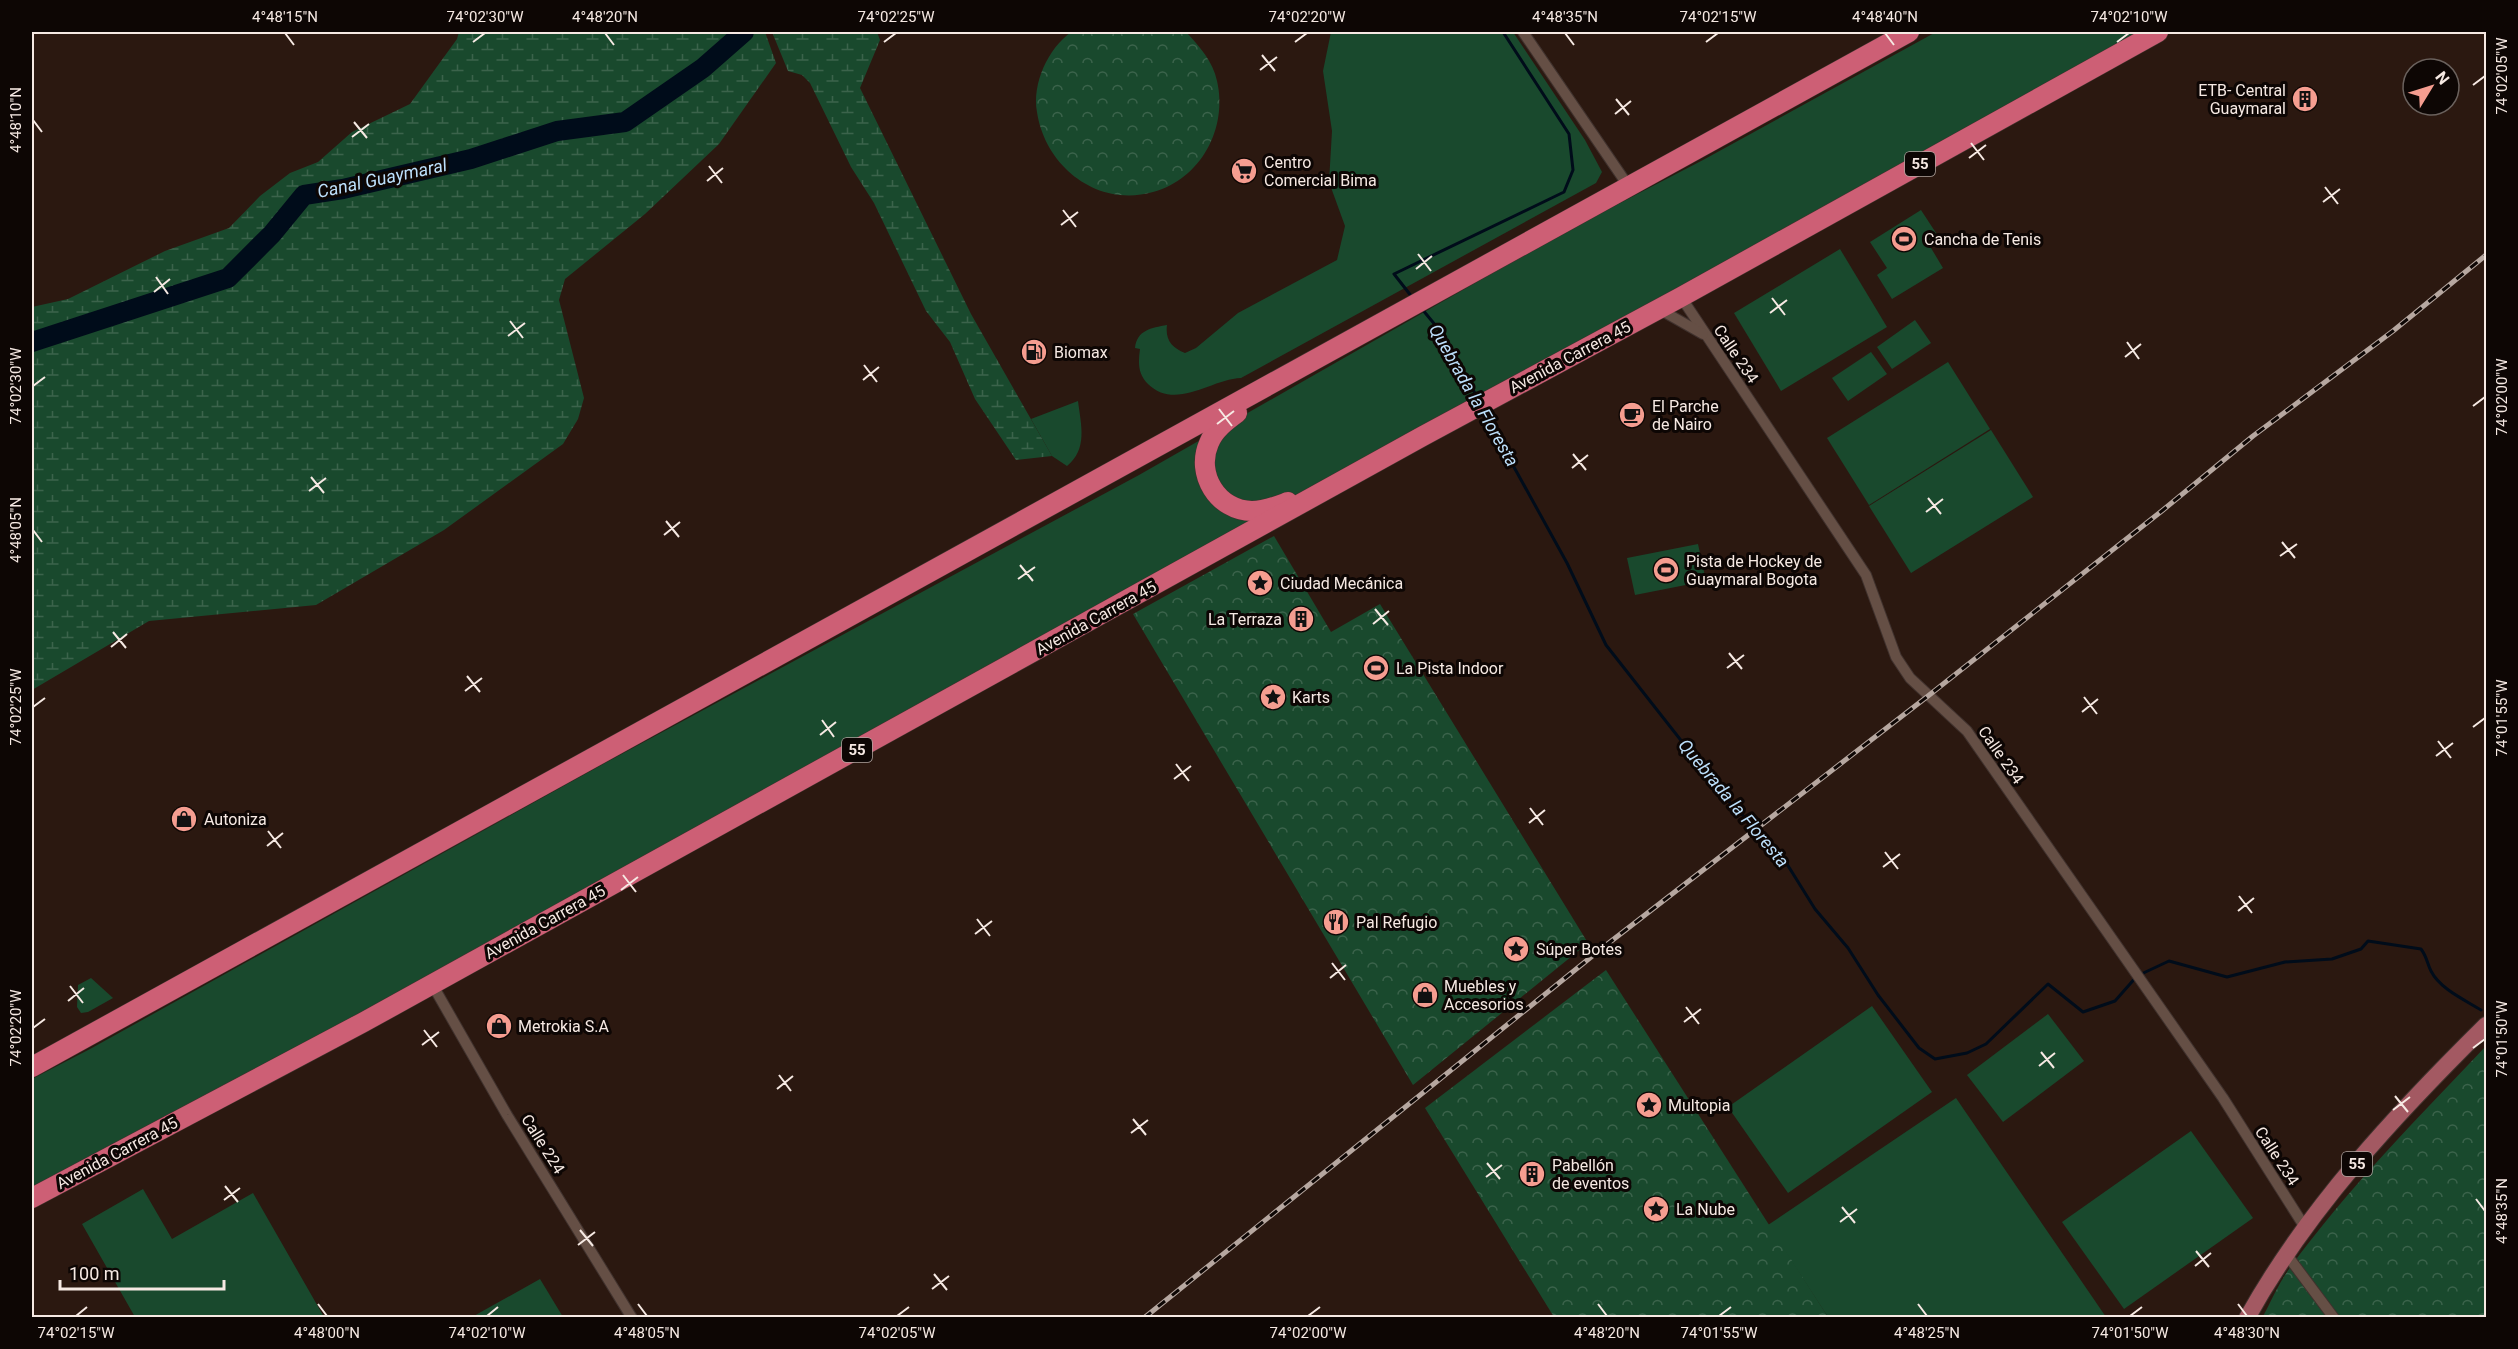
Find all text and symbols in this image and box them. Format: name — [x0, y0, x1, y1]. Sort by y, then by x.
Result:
text: 4°48'15"N — [252, 8, 318, 26]
text: 74°02'30"W — [447, 8, 523, 26]
text: 4°48'20"N — [572, 8, 638, 26]
text: 74°02'25"W — [858, 8, 934, 26]
text: 74°02'20"W — [1269, 8, 1345, 26]
text: 4°48'35"N — [1532, 8, 1598, 26]
text: 74°02'15"W — [1680, 8, 1756, 26]
text: 4°48'40"N — [1852, 8, 1918, 26]
text: 74°02'10"W — [2091, 8, 2167, 26]
text: 74°02'05"W — [2493, 38, 2511, 114]
north arrow — [2401, 57, 2461, 117]
text: N — [2431, 68, 2453, 88]
place label: ETB- Central Guaymaral — [2198, 81, 2286, 118]
building icon: ETB- Central Guaymaral — [2290, 84, 2320, 114]
text: 4°48'10"N — [7, 87, 25, 153]
road number: 55 — [1905, 152, 1935, 176]
place label: Centro Comercial Bima — [1264, 153, 1377, 190]
water label: Canal Guaymaral — [315, 154, 449, 202]
supermarket icon: Centro Comercial Bima — [1229, 156, 1259, 186]
sports icon: Cancha de Tenis — [1889, 224, 1919, 254]
place label: Cancha de Tenis — [1924, 230, 2041, 249]
street label: Avenida Carrera 45 — [1506, 317, 1634, 397]
water label: Quebrada la Floresta — [1425, 320, 1523, 470]
street label: Calle 234 — [1710, 321, 1762, 387]
fuel station icon: Biomax — [1019, 337, 1049, 367]
place label: Biomax — [1054, 343, 1108, 362]
text: 74°02'30"W — [7, 348, 25, 424]
text: 74°02'00"W — [2493, 359, 2511, 435]
place label: El Parche de Nairo — [1652, 397, 1719, 434]
cafe icon: El Parche de Nairo — [1617, 400, 1647, 430]
text: 4°48'05"N — [7, 497, 25, 563]
place label: Pista de Hockey de Guaymaral Bogota — [1686, 552, 1822, 589]
sports icon: Pista de Hockey de Guaymaral Bogota — [1651, 555, 1681, 585]
place icon: Ciudad Mecánica — [1245, 568, 1275, 598]
place label: Ciudad Mecánica — [1280, 574, 1403, 593]
street label: Avenida Carrera 45 — [1033, 577, 1159, 659]
building icon: La Terraza — [1286, 604, 1316, 634]
place label: La Terraza — [1208, 610, 1282, 629]
sports icon: La Pista Indoor — [1361, 653, 1391, 683]
place label: La Pista Indoor — [1396, 659, 1504, 678]
text: 74°02'25"W — [7, 669, 25, 745]
text: 74°01'55"W — [2493, 680, 2511, 756]
place icon: Karts — [1258, 682, 1288, 712]
place label: Karts — [1292, 688, 1330, 707]
street label: Calle 234 — [1974, 722, 2028, 788]
water label: Quebrada la Floresta — [1674, 735, 1794, 871]
road number: 55 — [842, 738, 872, 762]
shop icon: Autoniza — [169, 804, 199, 834]
place label: Autoniza — [204, 810, 267, 829]
street label: Avenida Carrera 45 — [482, 881, 608, 963]
restaurant icon: Pal Refugio — [1321, 907, 1351, 937]
place label: Pal Refugio — [1356, 913, 1437, 932]
place icon: Súper Botes — [1501, 934, 1531, 964]
place label: Súper Botes — [1536, 940, 1622, 959]
place label: Muebles y Accesorios — [1444, 977, 1524, 1014]
shop icon: Muebles y Accesorios — [1410, 980, 1440, 1010]
text: 74°02'20"W — [7, 990, 25, 1066]
text: 74°01'50"W — [2493, 1001, 2511, 1077]
shop icon: Metrokia S.A — [484, 1011, 514, 1041]
place label: Metrokia S.A — [518, 1017, 609, 1036]
place icon: Multopia — [1634, 1090, 1664, 1120]
place label: Multopia — [1668, 1096, 1730, 1115]
street label: Calle 224 — [517, 1111, 569, 1177]
street label: Avenida Carrera 45 — [53, 1113, 181, 1193]
street label: Calle 234 — [2251, 1123, 2303, 1189]
road number: 55 — [2342, 1152, 2372, 1176]
place label: Pabellón de eventos — [1552, 1156, 1629, 1193]
building icon: Pabellón de eventos — [1517, 1159, 1547, 1189]
text: 4°48'35"N — [2493, 1178, 2511, 1244]
place icon: La Nube — [1641, 1194, 1671, 1224]
place label: La Nube — [1676, 1200, 1735, 1219]
scale bar — [60, 1253, 224, 1291]
text: 100 m — [69, 1263, 120, 1284]
text: 74°02'15"W — [38, 1324, 114, 1342]
text: 4°48'00"N — [294, 1324, 360, 1342]
text: 74°02'10"W — [449, 1324, 525, 1342]
text: 4°48'05"N — [614, 1324, 680, 1342]
text: 74°02'05"W — [859, 1324, 935, 1342]
text: 74°02'00"W — [1270, 1324, 1346, 1342]
text: 4°48'20"N — [1574, 1324, 1640, 1342]
text: 74°01'55"W — [1681, 1324, 1757, 1342]
text: 4°48'25"N — [1894, 1324, 1960, 1342]
text: 74°01'50"W — [2092, 1324, 2168, 1342]
text: 4°48'30"N — [2214, 1324, 2280, 1342]

